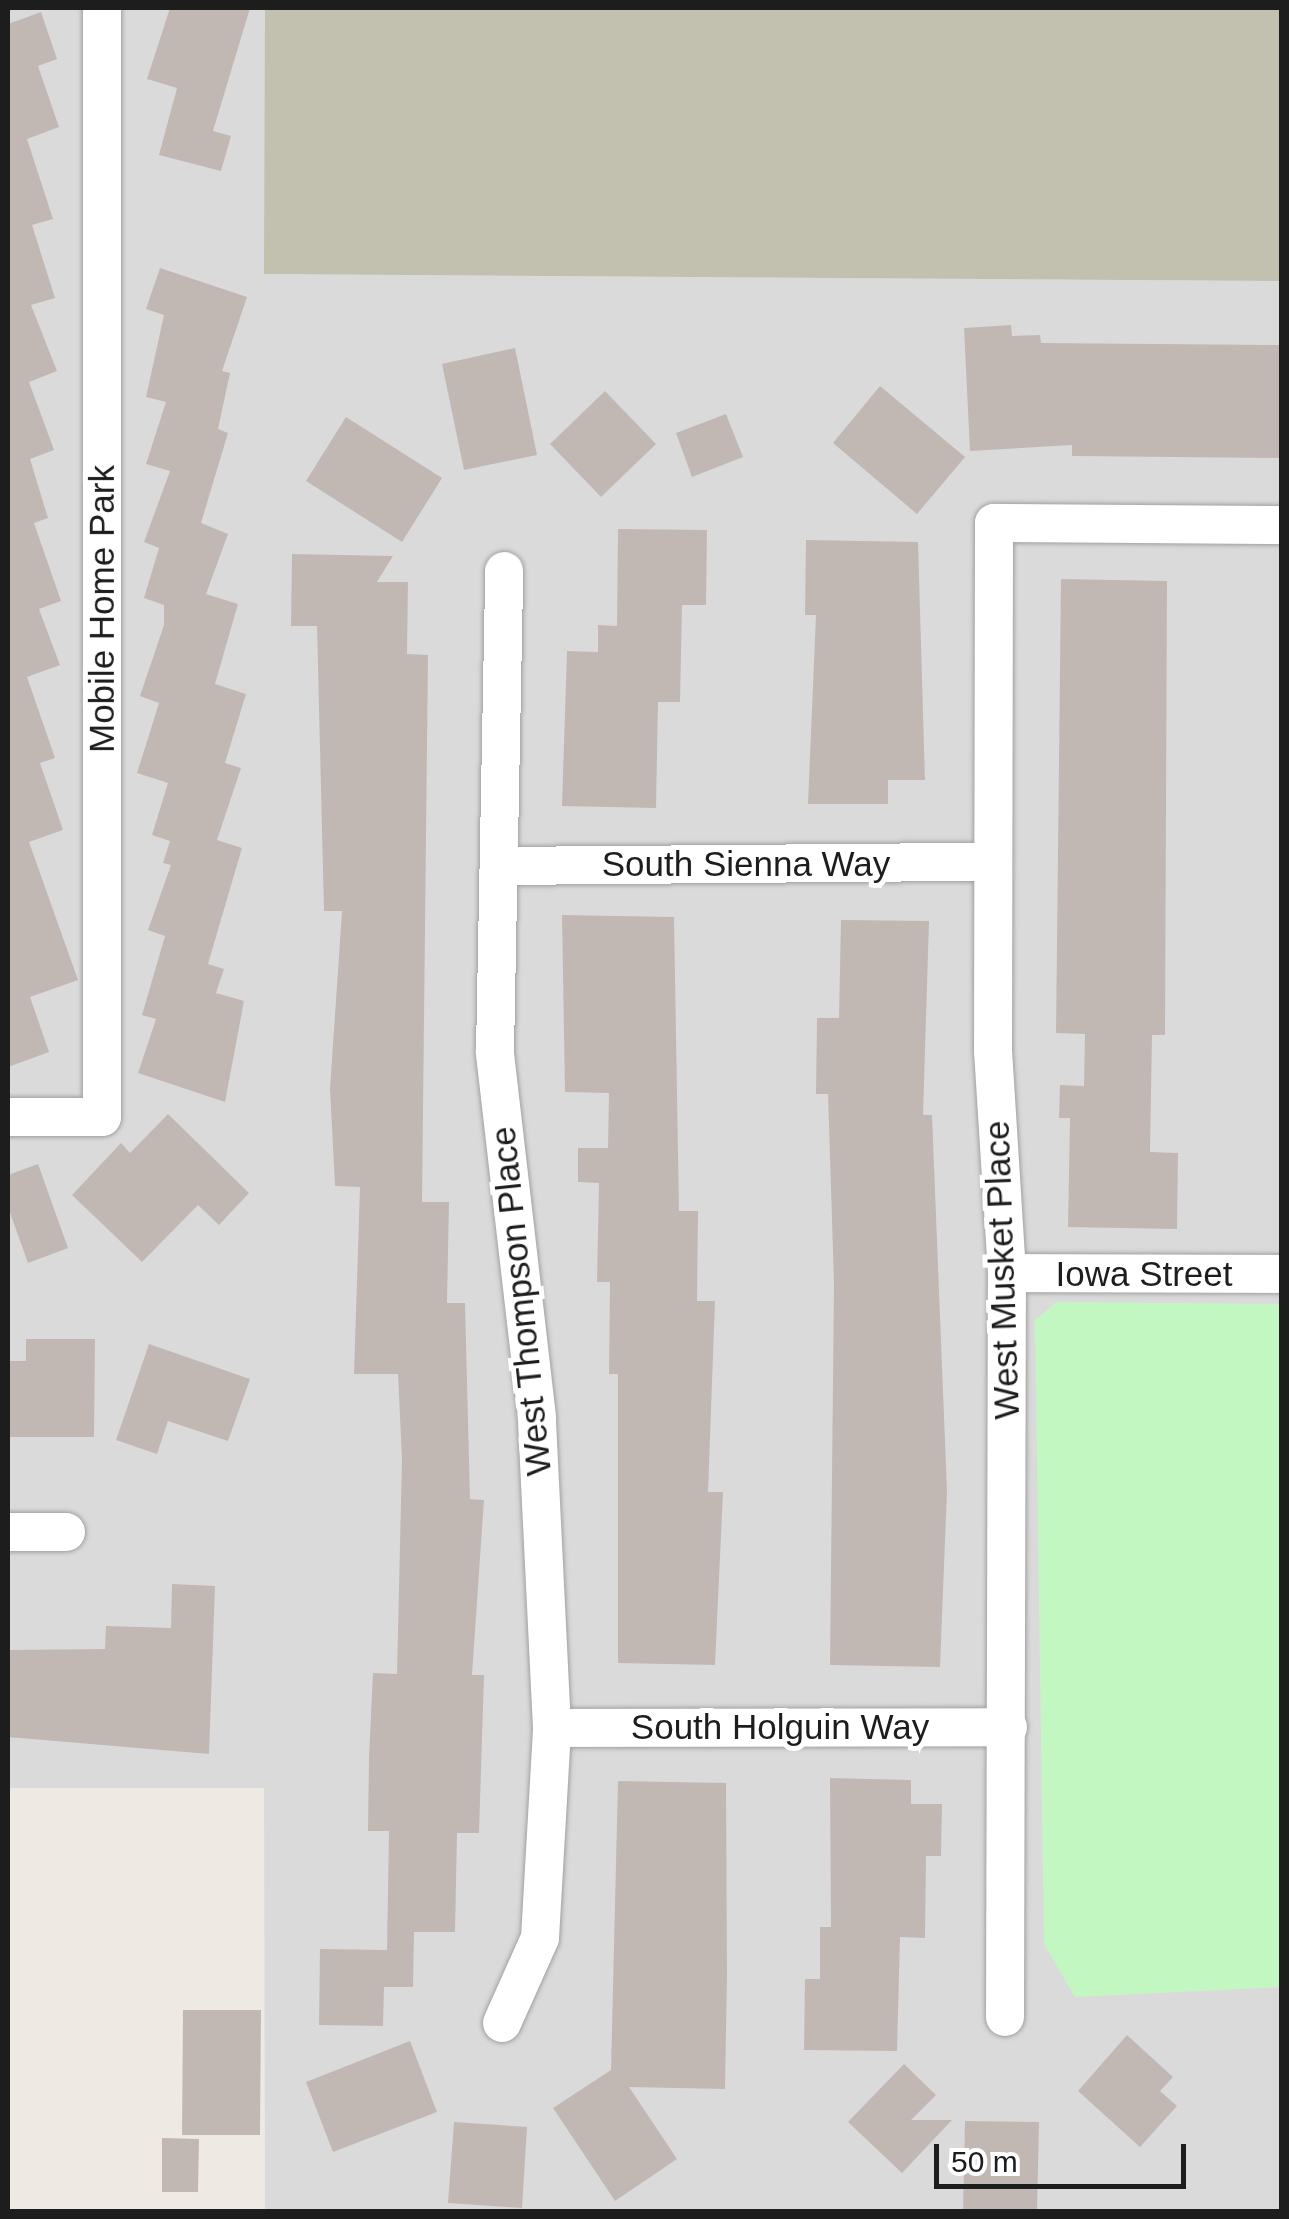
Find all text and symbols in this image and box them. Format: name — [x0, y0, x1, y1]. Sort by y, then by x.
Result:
street label: Mobile Home Park — [81, 465, 123, 753]
street label: South Sienna Way — [602, 843, 890, 885]
street label: West Musket Place — [976, 1120, 1028, 1420]
street label: West Thompson Place — [482, 1124, 560, 1478]
street label: Iowa Street — [1055, 1253, 1233, 1295]
street label: South Holguin Way — [631, 1706, 929, 1748]
scale bar — [939, 2124, 1192, 2186]
text: 50 m — [951, 2145, 1018, 2178]

